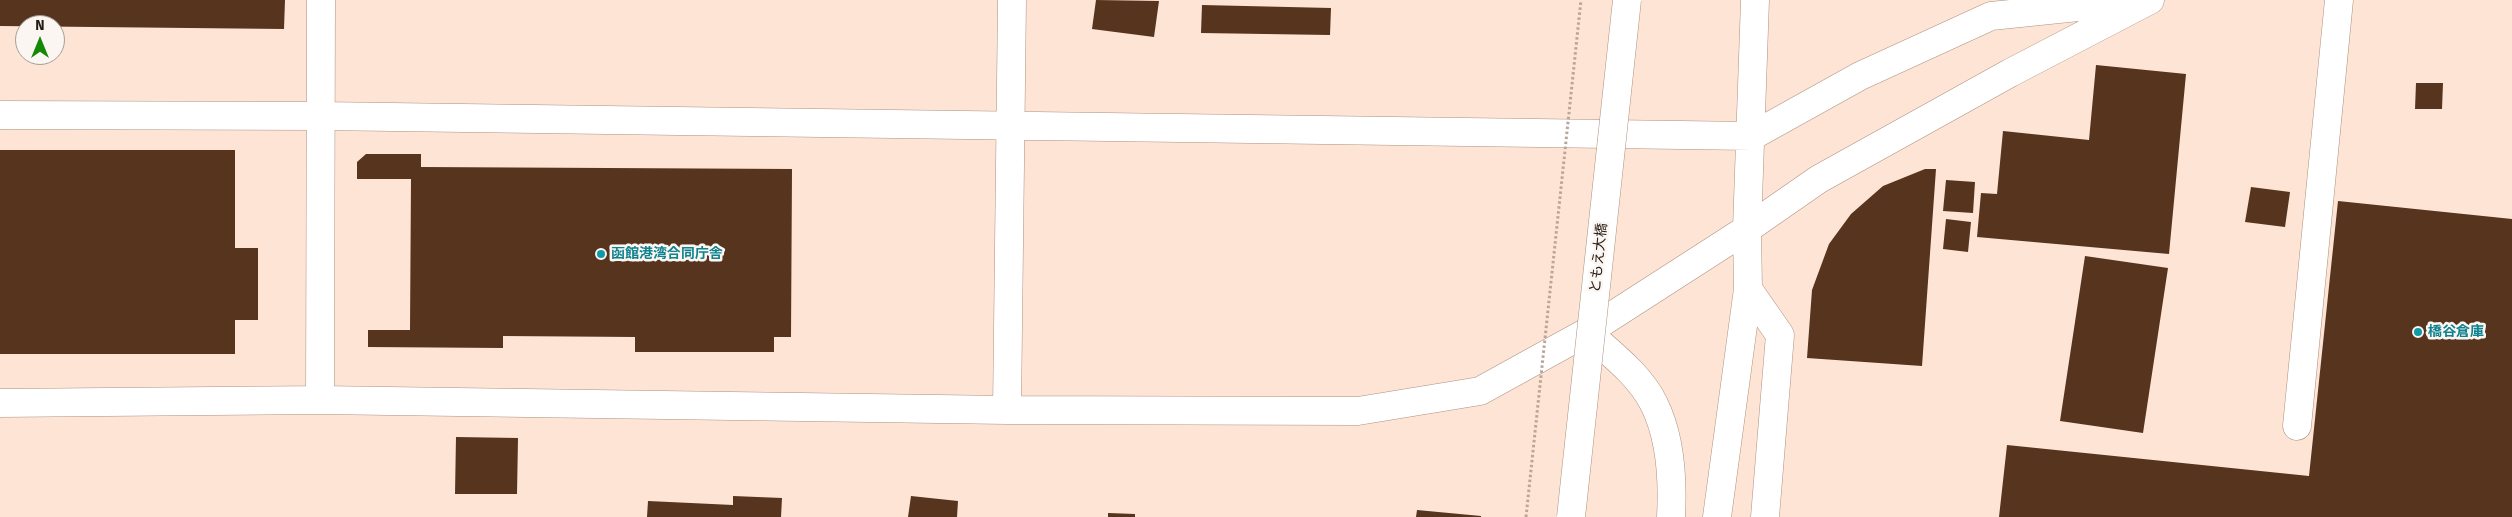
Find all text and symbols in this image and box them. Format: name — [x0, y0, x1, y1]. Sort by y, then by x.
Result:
north arrow — [15, 15, 65, 65]
text: N — [35, 17, 45, 34]
street label: ともえ大橋 — [1587, 222, 1611, 294]
place label: 函館港湾合同庁舎 — [611, 246, 723, 262]
marker: 函館港湾合同庁舎 — [595, 248, 607, 260]
place label: 橋谷倉庫 — [2428, 324, 2484, 340]
marker: 橋谷倉庫 — [2412, 326, 2424, 338]

